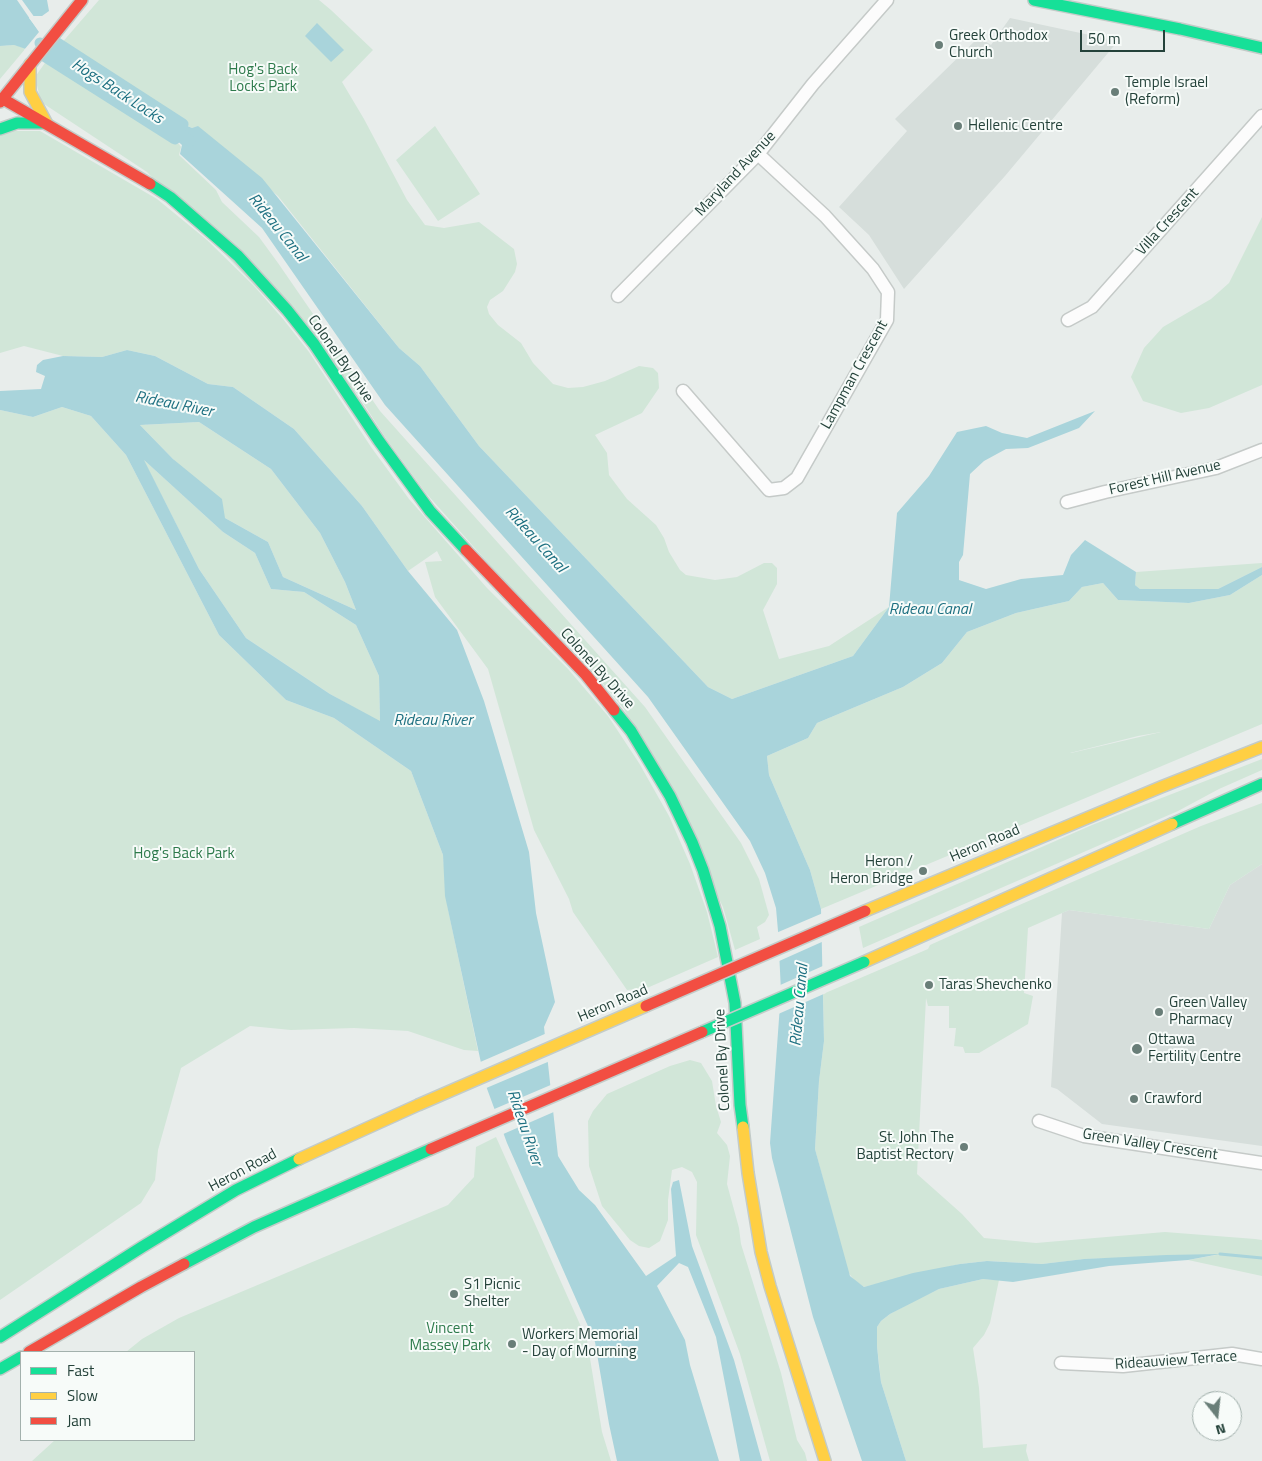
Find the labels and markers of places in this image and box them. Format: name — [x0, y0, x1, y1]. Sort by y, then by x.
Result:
place label: Greek Orthodox Church — [949, 27, 1048, 62]
marker: Greek Orthodox Church — [933, 39, 945, 51]
place label: Temple Israel (Reform) — [1125, 74, 1208, 109]
marker: Temple Israel (Reform) — [1109, 86, 1121, 98]
place label: Hellenic Centre — [968, 117, 1063, 135]
marker: Hellenic Centre — [952, 120, 964, 132]
place label: Heron / Heron Bridge — [830, 853, 913, 888]
marker: Heron / Heron Bridge — [917, 865, 929, 877]
place label: Taras Shevchenko — [939, 976, 1052, 994]
marker: Taras Shevchenko — [923, 979, 935, 991]
place label: Green Valley Pharmacy — [1169, 994, 1247, 1029]
marker: Green Valley Pharmacy — [1153, 1006, 1165, 1018]
place label: Ottawa Fertility Centre — [1148, 1031, 1241, 1066]
marker: Ottawa Fertility Centre — [1130, 1042, 1144, 1056]
place label: Crawford — [1144, 1090, 1202, 1108]
marker: Crawford — [1128, 1093, 1140, 1105]
place label: St. John The Baptist Rectory — [856, 1129, 954, 1164]
marker: St. John The Baptist Rectory — [958, 1141, 970, 1153]
place label: S1 Picnic Shelter — [464, 1276, 520, 1311]
marker: S1 Picnic Shelter — [448, 1288, 460, 1300]
place label: Workers Memorial - Day of Mourning — [522, 1326, 638, 1361]
marker: Workers Memorial - Day of Mourning — [506, 1338, 518, 1350]

